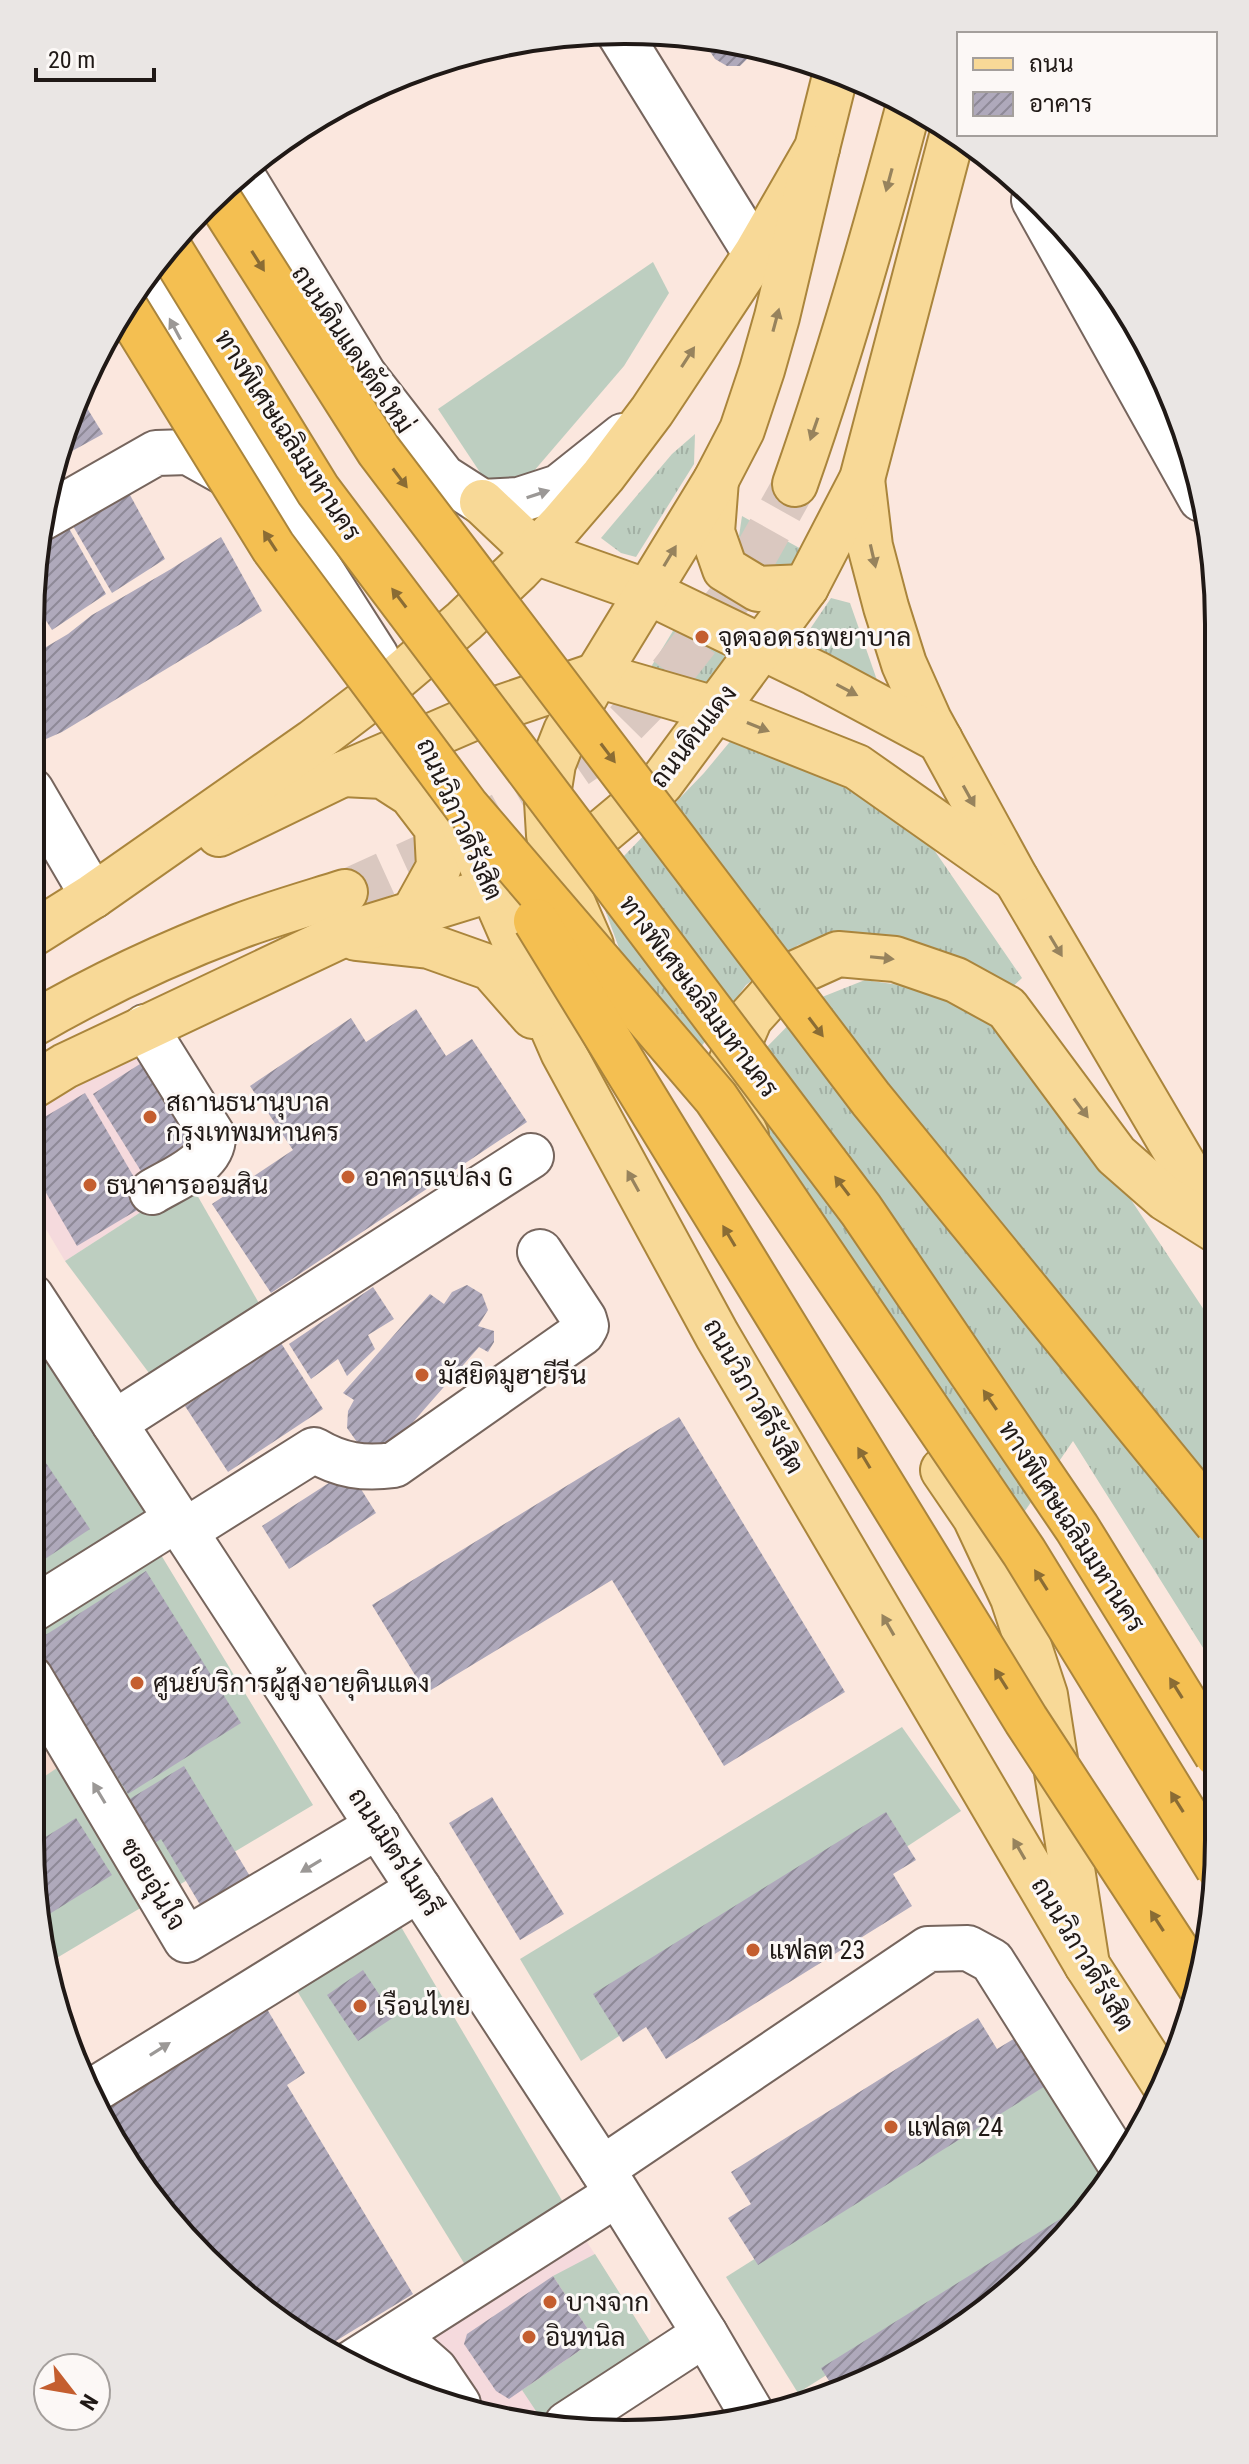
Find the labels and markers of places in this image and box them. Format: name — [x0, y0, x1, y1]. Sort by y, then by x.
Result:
place label: จุดจอดรถพยาบาล — [718, 622, 911, 655]
marker: จุดจอดรถพยาบาล — [693, 628, 711, 646]
place label: สถานธนานุบาล กรุงเทพมหานคร — [166, 1087, 339, 1150]
marker: สถานธนานุบาล กรุงเทพมหานคร — [141, 1108, 159, 1126]
place label: อาคารแปลง G — [364, 1162, 513, 1192]
marker: อาคารแปลง G — [339, 1168, 357, 1186]
place label: ธนาคารออมสิน — [106, 1170, 268, 1200]
marker: ธนาคารออมสิน — [81, 1176, 99, 1194]
place label: มัสยิดมูฮายีรีน — [438, 1359, 587, 1393]
marker: มัสยิดมูฮายีรีน — [413, 1366, 431, 1384]
place label: ศูนย์บริการผู้สูงอายุดินแดง — [153, 1666, 430, 1701]
marker: ศูนย์บริการผู้สูงอายุดินแดง — [128, 1674, 146, 1692]
place label: แฟลต 23 — [769, 1935, 865, 1965]
marker: แฟลต 23 — [744, 1941, 762, 1959]
place label: เรือนไทย — [376, 1990, 471, 2021]
marker: เรือนไทย — [351, 1997, 369, 2015]
place label: แฟลต 24 — [907, 2112, 1003, 2142]
marker: แฟลต 24 — [882, 2118, 900, 2136]
place label: บางจาก — [566, 2287, 649, 2317]
marker: บางจาก — [541, 2293, 559, 2311]
place label: อินทนิล — [545, 2322, 626, 2352]
marker: อินทนิล — [520, 2328, 538, 2346]

